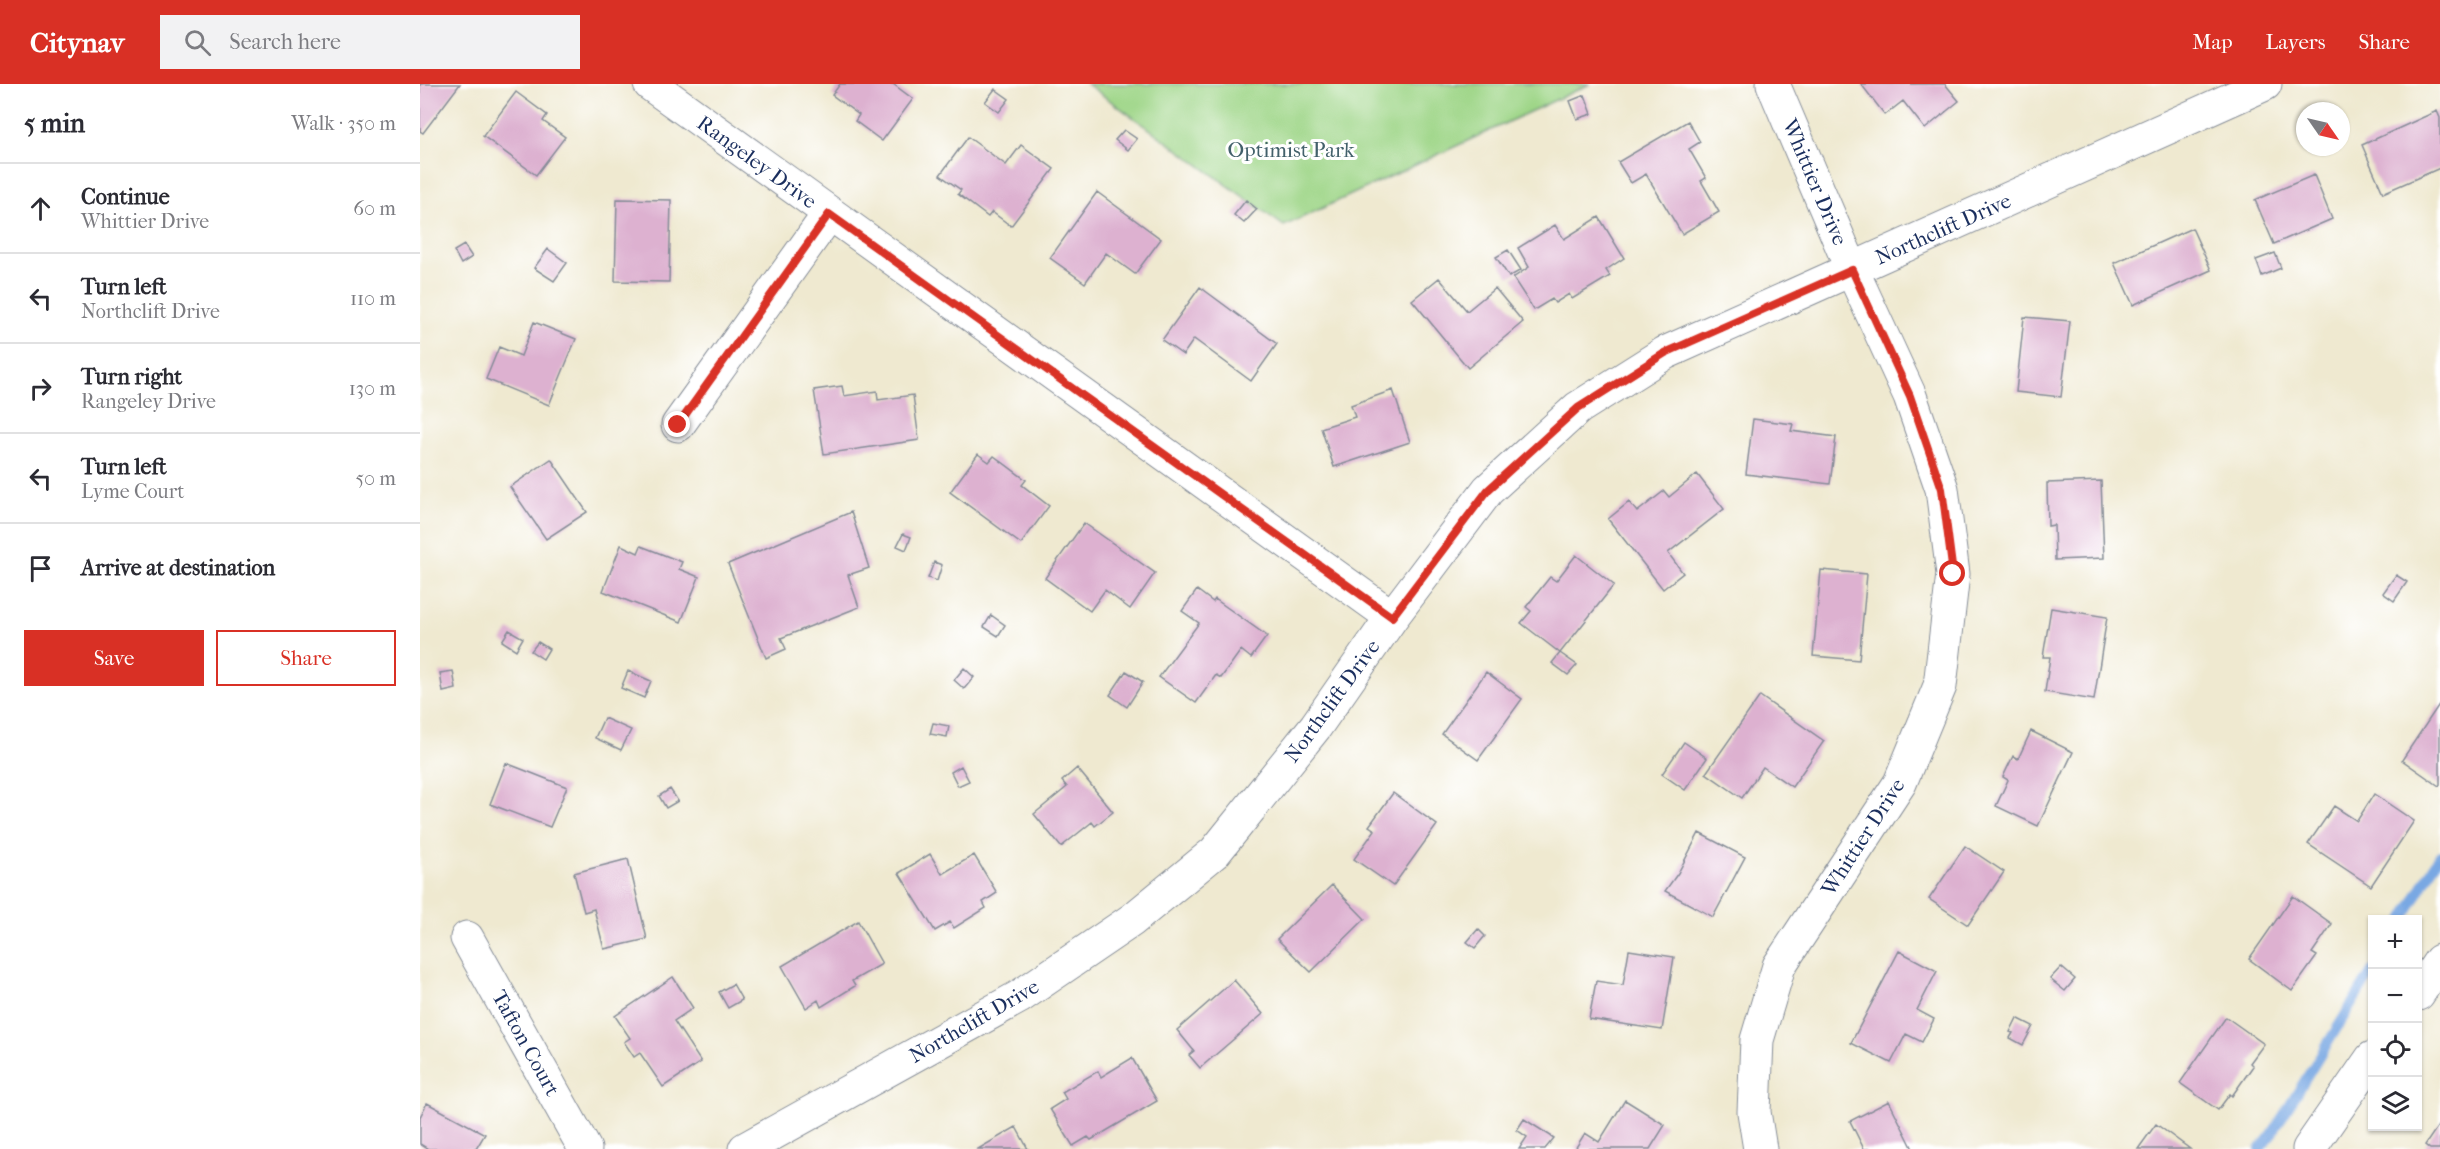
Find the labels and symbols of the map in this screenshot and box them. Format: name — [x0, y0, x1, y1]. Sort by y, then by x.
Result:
north arrow — [2296, 102, 2350, 156]
street label: Rangeley Drive — [693, 111, 821, 213]
street label: Whittier Drive — [1777, 114, 1852, 249]
park label: Optimist Park — [1227, 138, 1355, 162]
street label: Northclift Drive — [1872, 188, 2014, 270]
route end — [664, 411, 690, 437]
route start — [1939, 560, 1965, 586]
street label: Northclift Drive — [1279, 635, 1385, 767]
street label: Whittier Drive — [1816, 774, 1910, 901]
street label: Northclift Drive — [905, 974, 1043, 1068]
street label: Tafton Court — [487, 986, 565, 1100]

